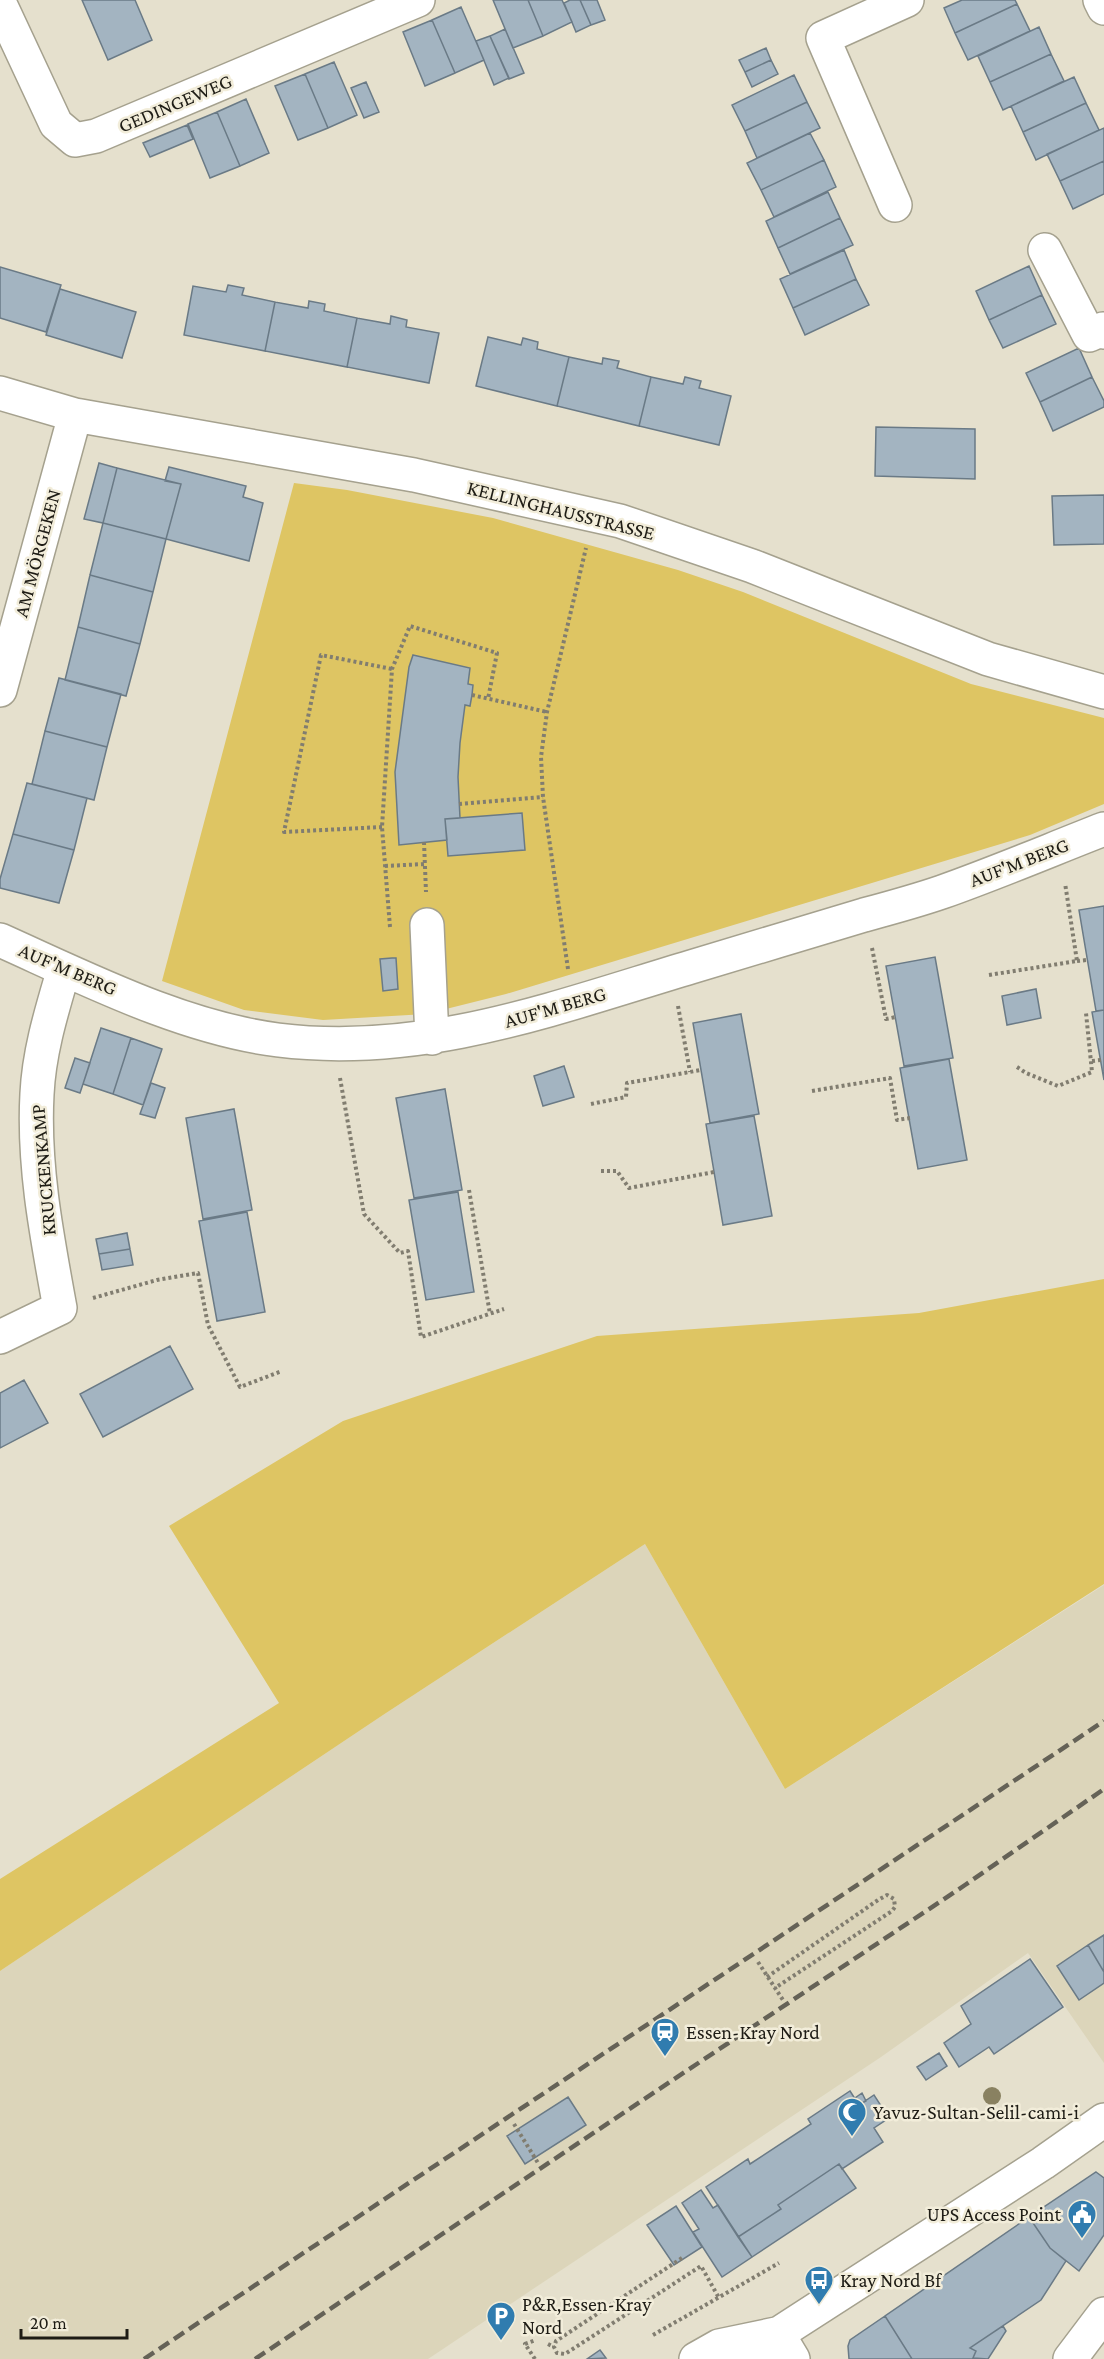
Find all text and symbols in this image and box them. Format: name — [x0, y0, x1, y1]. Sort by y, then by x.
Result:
street label: GEDINGEWEG — [115, 69, 235, 137]
street label: KELLINGHAUSSTRASSE — [465, 476, 657, 544]
street label: AM MÖRGEKEN — [9, 487, 65, 619]
street label: AUF'M BERG — [966, 833, 1072, 891]
street label: AUF'M BERG — [16, 939, 120, 999]
street label: AUF'M BERG — [502, 982, 608, 1032]
street label: KRUCKENKAMP — [26, 1103, 60, 1237]
station icon: Essen-Kray Nord — [649, 2016, 681, 2058]
place label: Essen-Kray Nord — [686, 2021, 820, 2044]
mosque icon: Yavuz-Sultan-Selil-cami-i — [836, 2096, 868, 2138]
place label: Yavuz-Sultan-Selil-cami-i — [873, 2101, 1079, 2123]
public building icon: UPS Access Point — [1066, 2198, 1098, 2240]
place label: UPS Access Point — [927, 2203, 1061, 2225]
bus stop icon: Kray Nord Bf — [803, 2264, 835, 2306]
place label: Kray Nord Bf — [840, 2269, 942, 2292]
place label: P&R,Essen-Kray Nord — [522, 2293, 652, 2338]
parking icon: P&R,Essen-Kray Nord — [485, 2300, 517, 2342]
scale bar — [21, 2302, 128, 2340]
text: 20 m — [30, 2313, 67, 2333]

